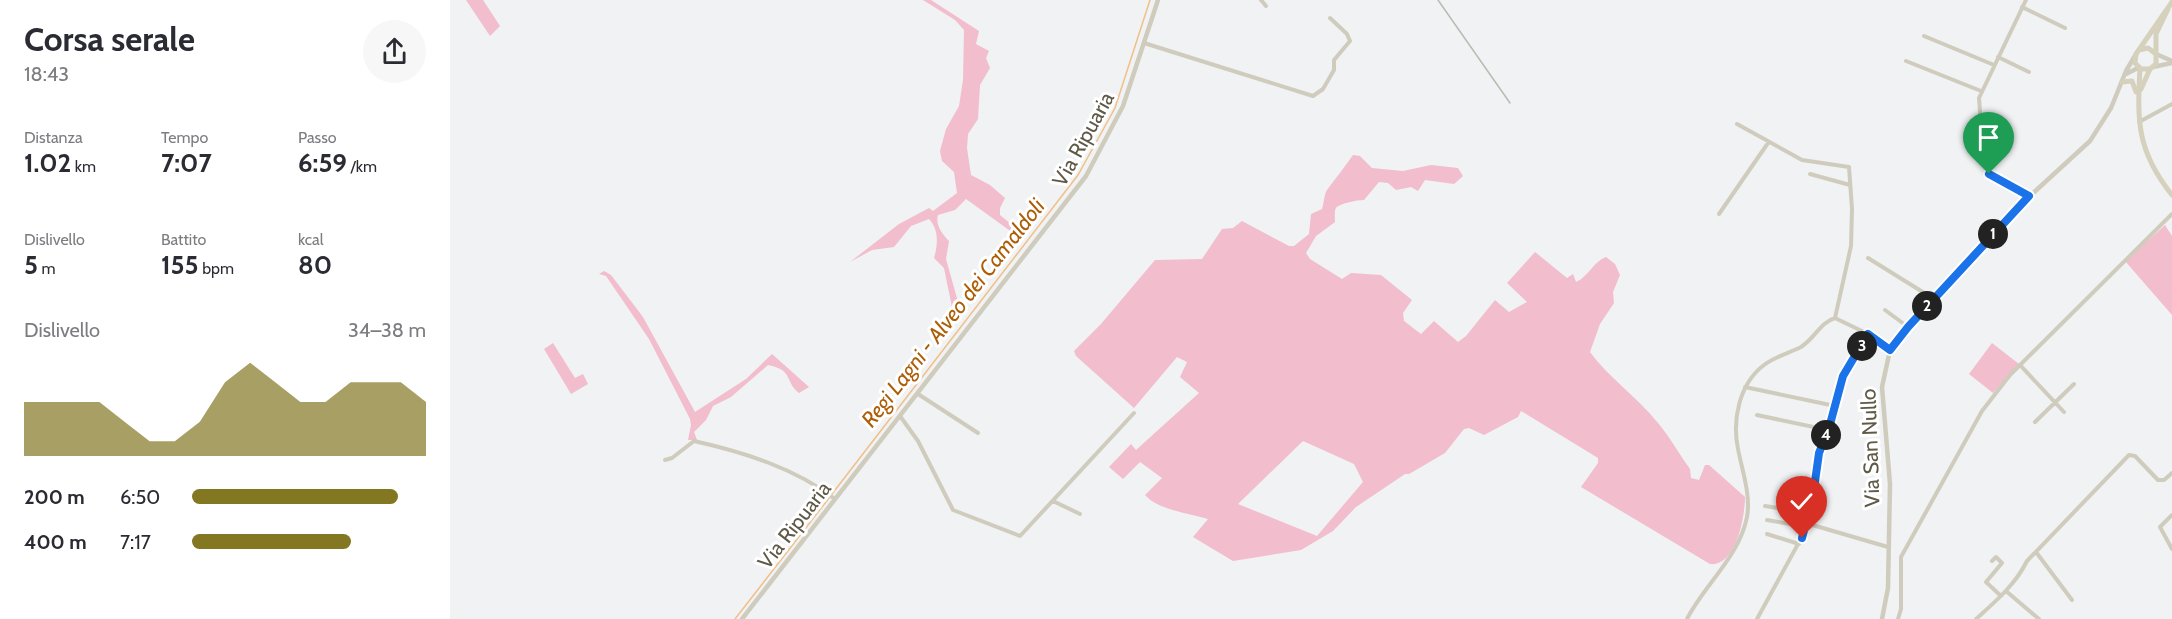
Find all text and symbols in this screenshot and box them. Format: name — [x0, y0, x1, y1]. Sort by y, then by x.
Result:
text: Corsa serale — [24, 19, 195, 59]
button: share — [363, 20, 426, 83]
text: 18:43 — [24, 62, 69, 86]
street label: Via Ripuaria — [1047, 87, 1119, 191]
pin — [1963, 112, 2014, 174]
icon: arrive — [1972, 121, 2005, 154]
text: Distanza — [24, 128, 83, 147]
text: Tempo — [161, 128, 208, 147]
text: Passo — [298, 128, 337, 147]
text: 1.02 — [24, 147, 71, 179]
text: 7:07 — [161, 147, 212, 179]
text: 6:59 — [298, 147, 347, 179]
text: km — [71, 157, 96, 176]
text: /km — [347, 157, 377, 176]
water label: Regi Lagni - Alveo dei Camaldoli — [855, 193, 1051, 433]
pin: 1 — [1978, 219, 2008, 249]
text: 1 — [1990, 224, 1996, 243]
text: Dislivello — [24, 230, 85, 249]
text: Battito — [161, 230, 206, 249]
text: kcal — [298, 230, 324, 249]
text: 5 — [24, 249, 38, 281]
text: 155 — [161, 249, 199, 281]
text: 80 — [298, 249, 332, 281]
text: m — [38, 259, 56, 278]
text: bpm — [199, 259, 234, 278]
pin: 2 — [1912, 291, 1942, 321]
text: 2 — [1923, 296, 1931, 315]
text: Dislivello — [24, 318, 100, 342]
text: 34–38 m — [348, 318, 426, 342]
pin: 3 — [1847, 331, 1877, 361]
text: 3 — [1858, 336, 1866, 355]
street label: Via San Nullo — [1855, 388, 1885, 508]
pin: 4 — [1811, 420, 1841, 450]
text: 4 — [1821, 425, 1831, 444]
street label: Via Ripuaria — [752, 476, 836, 574]
pin — [1776, 476, 1827, 538]
text: 200 m — [24, 485, 85, 509]
text: 6:50 — [120, 485, 160, 509]
icon: check — [1785, 485, 1818, 518]
text: 400 m — [24, 530, 87, 554]
text: 7:17 — [120, 530, 151, 554]

